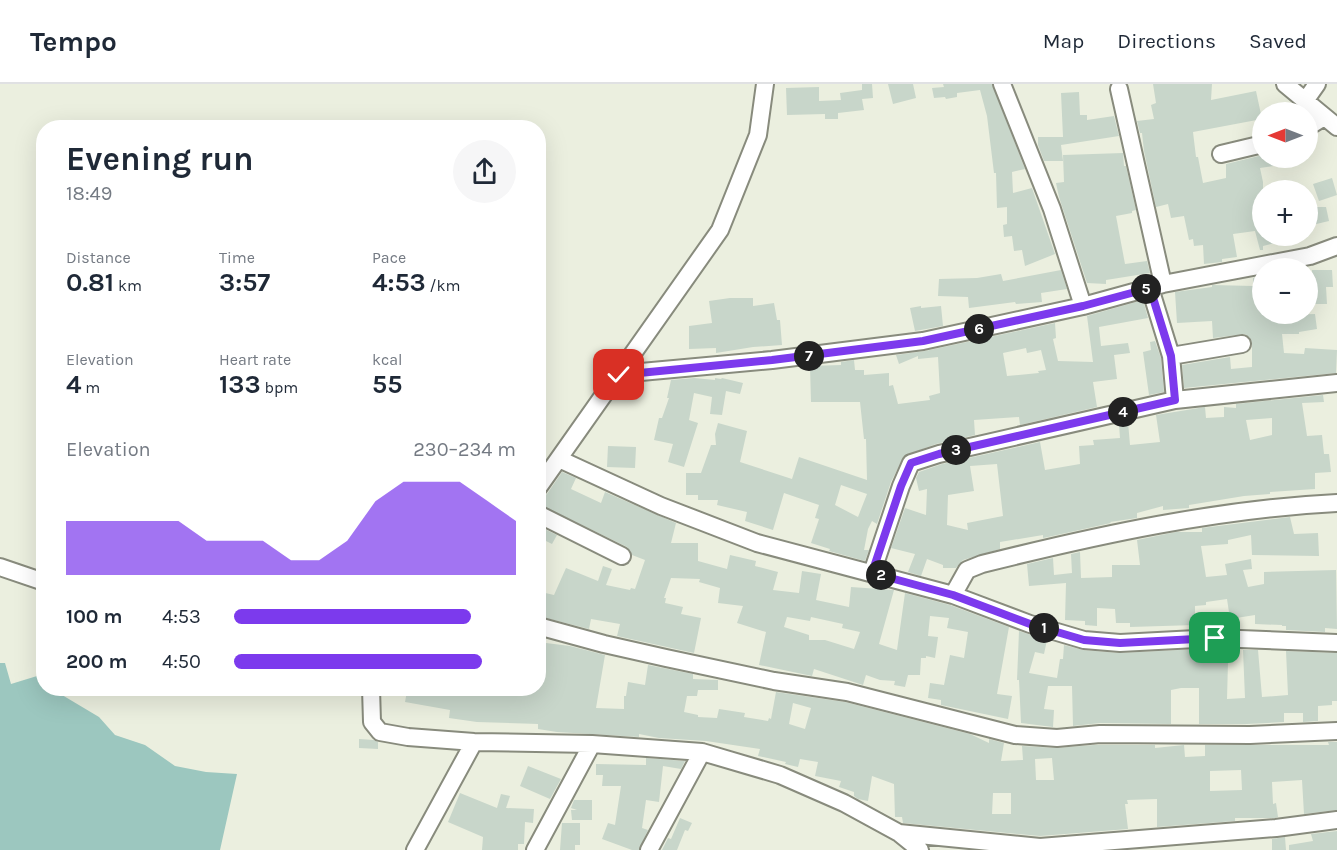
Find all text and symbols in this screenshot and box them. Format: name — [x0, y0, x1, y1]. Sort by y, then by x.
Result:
text: Tempo — [30, 25, 117, 58]
text: Map — [1043, 29, 1084, 53]
text: Directions — [1117, 29, 1216, 53]
text: Saved — [1249, 29, 1307, 53]
north arrow — [1252, 102, 1318, 168]
map controls — [1252, 102, 1318, 324]
text: Evening run — [66, 140, 254, 178]
button: share — [453, 140, 516, 203]
button: + — [1252, 180, 1318, 246]
text: 18:49 — [66, 182, 112, 205]
text: Distance — [66, 248, 131, 267]
text: Time — [219, 248, 255, 267]
text: Pace — [372, 248, 406, 267]
button: − — [1252, 258, 1318, 324]
text: 0.81 — [66, 267, 114, 298]
text: 3:57 — [219, 267, 270, 298]
text: 4:53 — [372, 267, 426, 298]
pin: 5 — [1131, 274, 1161, 304]
text: km — [114, 276, 142, 295]
text: /km — [426, 276, 460, 295]
text: 5 — [1141, 279, 1151, 298]
pin: 6 — [964, 314, 994, 344]
text: 6 — [974, 319, 984, 338]
pin: 7 — [794, 341, 824, 371]
text: 7 — [805, 346, 813, 365]
pin — [593, 349, 644, 400]
text: Elevation — [66, 350, 134, 369]
text: Heart rate — [219, 350, 291, 369]
text: kcal — [372, 350, 403, 369]
icon: check — [602, 358, 635, 391]
text: 4 — [66, 369, 81, 400]
text: 133 — [219, 369, 261, 400]
text: 55 — [372, 369, 402, 400]
text: m — [81, 378, 100, 397]
text: bpm — [261, 378, 298, 397]
pin: 4 — [1108, 397, 1138, 427]
text: 4 — [1118, 402, 1128, 421]
pin: 3 — [941, 435, 971, 465]
text: Elevation — [66, 438, 151, 461]
text: 230–234 m — [413, 438, 516, 461]
text: 3 — [951, 440, 961, 459]
pin: 2 — [866, 560, 896, 590]
text: 2 — [876, 565, 886, 584]
text: 100 m — [66, 605, 122, 628]
text: 4:53 — [162, 605, 201, 628]
pin — [1189, 612, 1240, 663]
pin: 1 — [1029, 613, 1059, 643]
text: 1 — [1041, 618, 1047, 637]
icon: arrive — [1198, 621, 1231, 654]
text: 200 m — [66, 650, 127, 673]
text: 4:50 — [162, 650, 201, 673]

